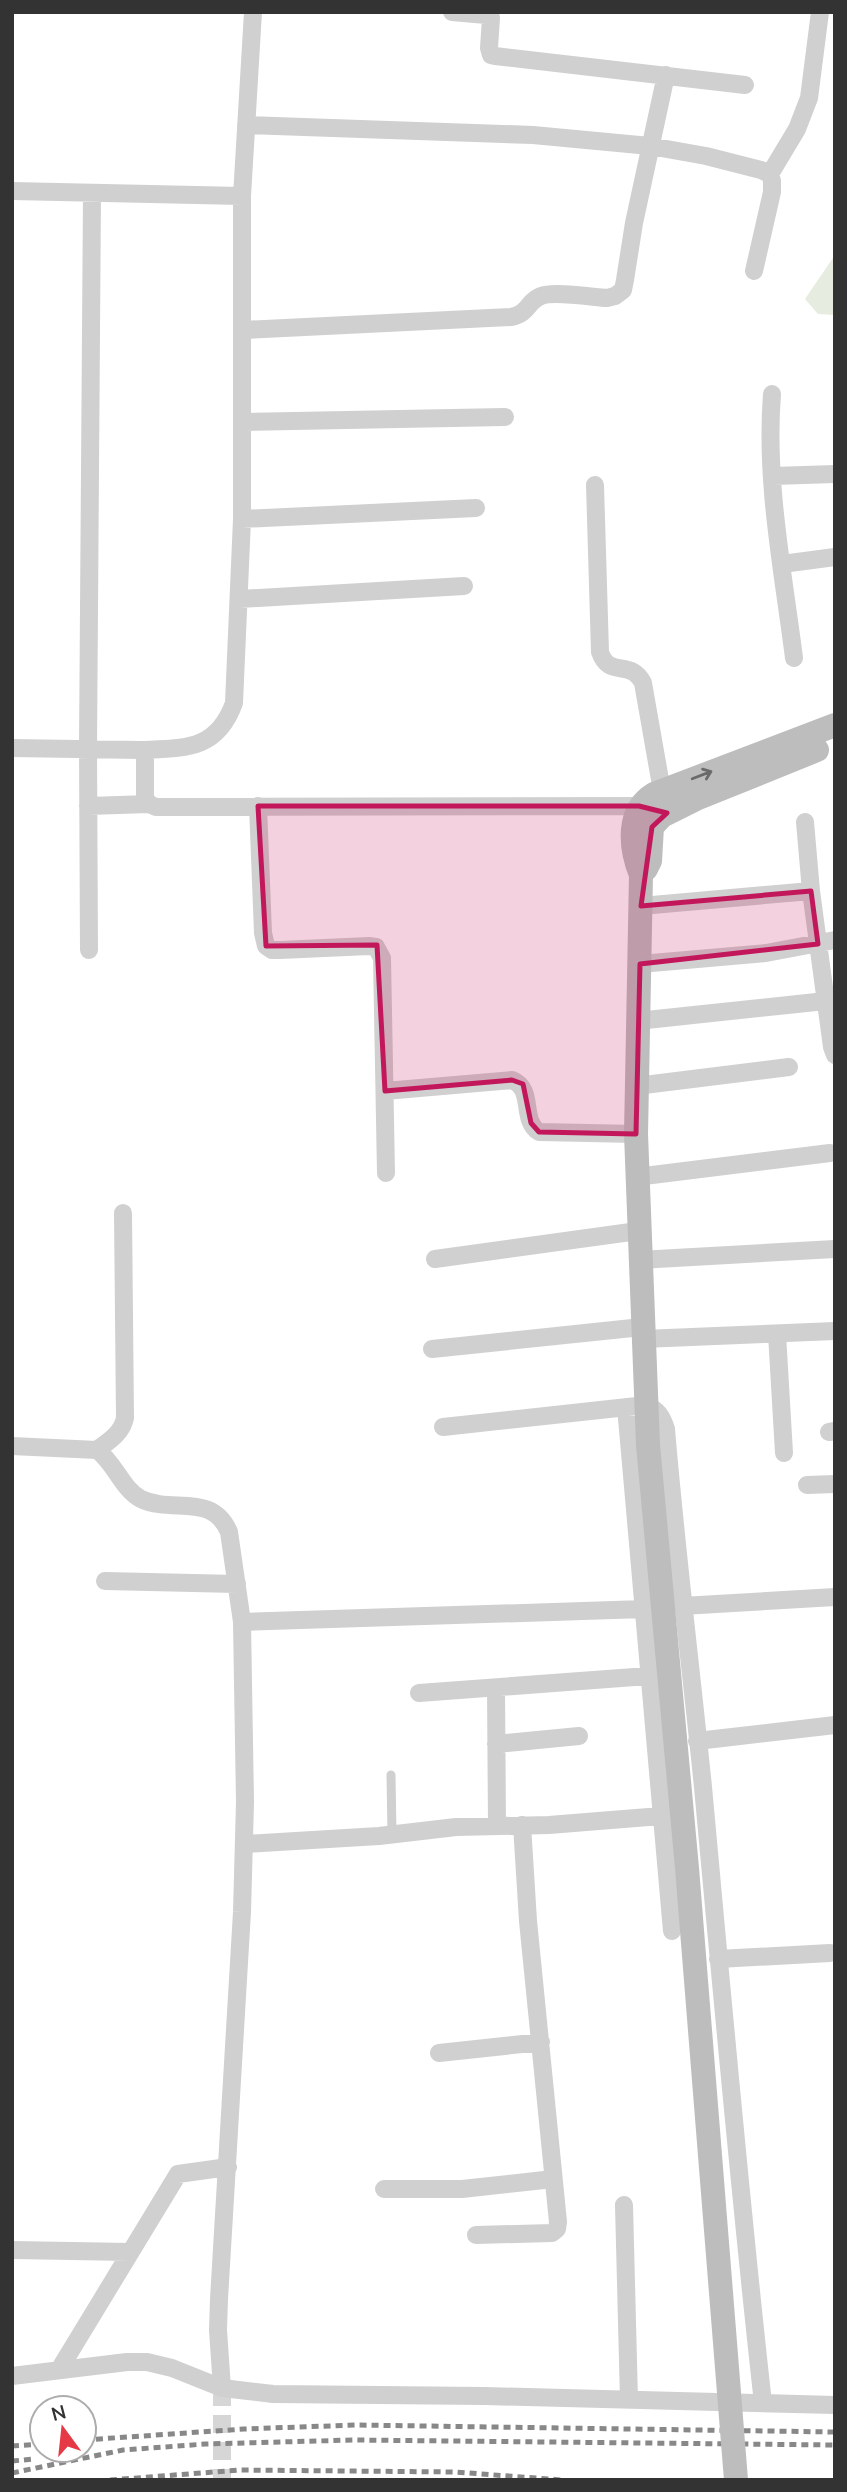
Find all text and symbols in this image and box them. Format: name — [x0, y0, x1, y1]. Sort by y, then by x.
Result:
one-way arrow — [691, 768, 712, 781]
north arrow — [28, 2394, 98, 2464]
text: N — [49, 2399, 69, 2428]

